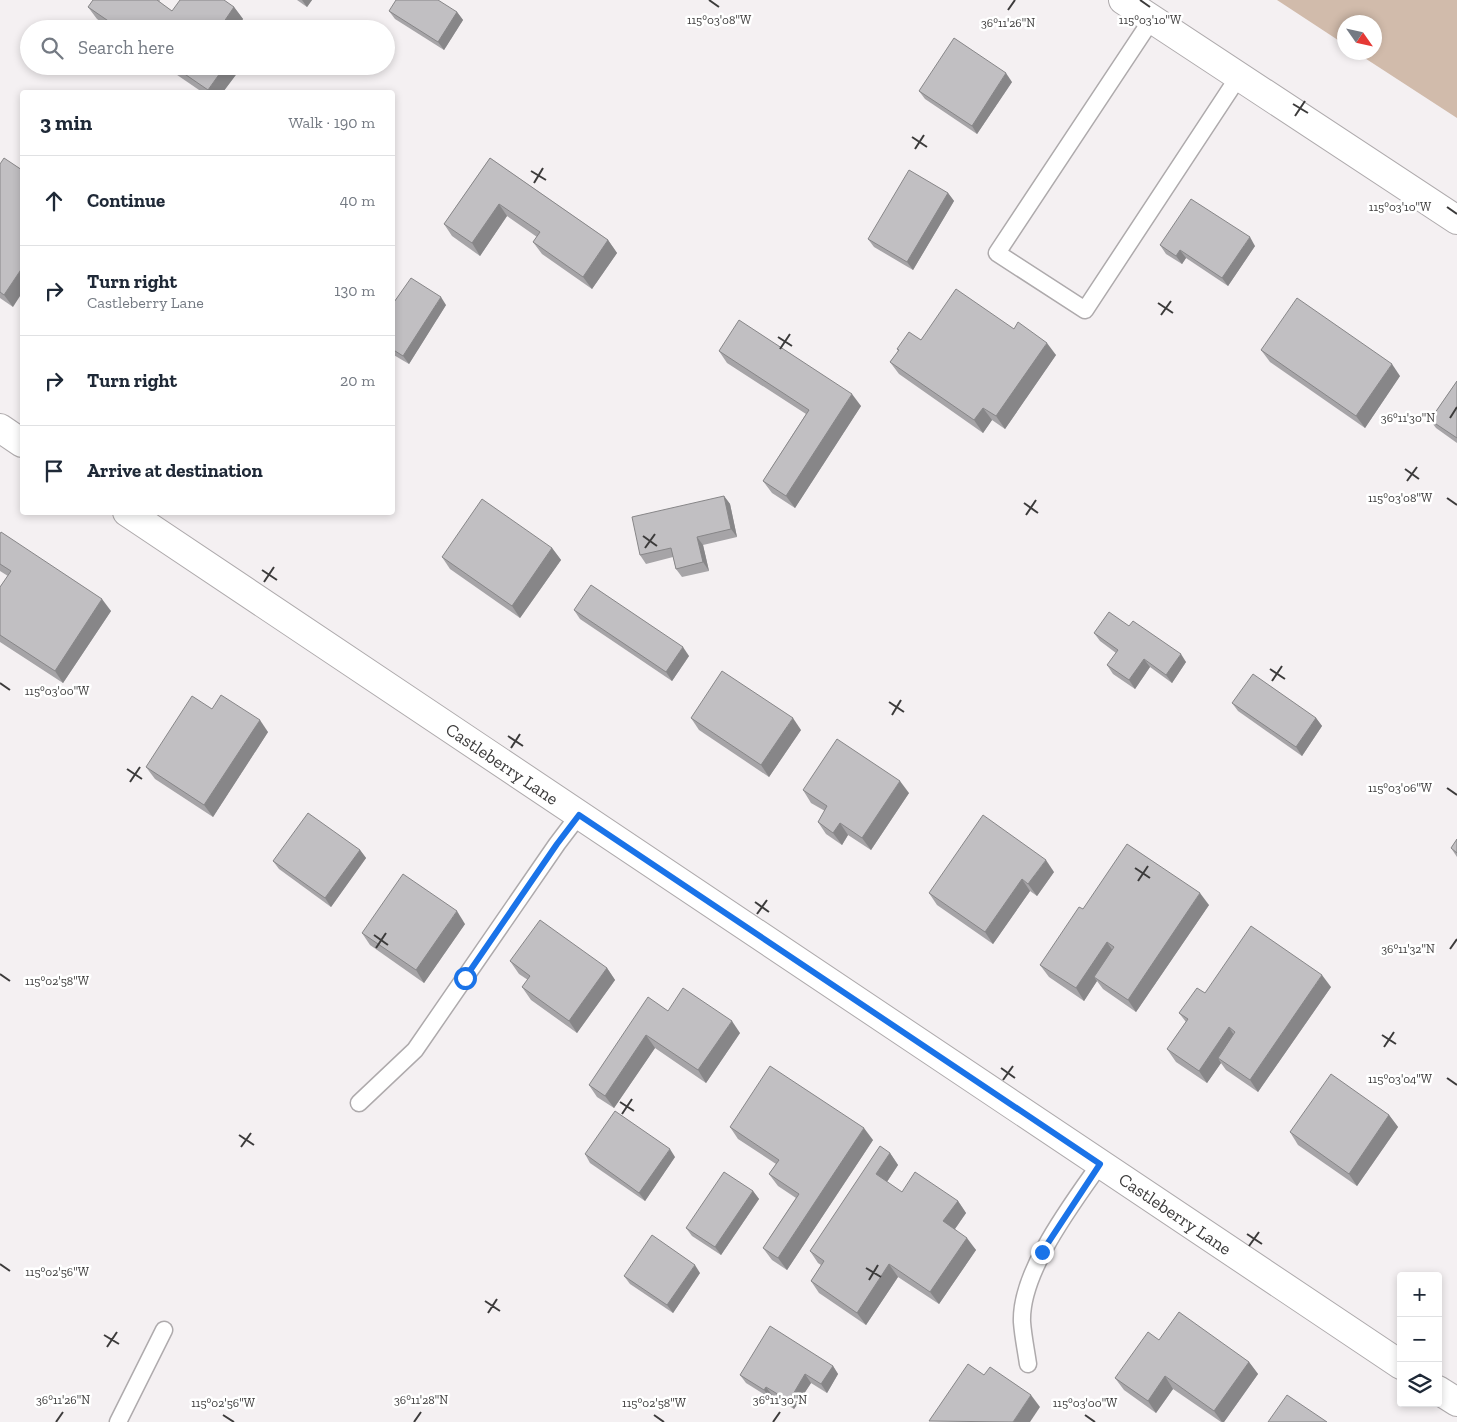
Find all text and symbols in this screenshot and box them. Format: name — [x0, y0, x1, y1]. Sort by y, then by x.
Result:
text: 115°03'08"W — [687, 13, 752, 27]
text: 115°03'10"W — [1119, 13, 1182, 27]
north arrow — [1337, 15, 1382, 60]
text: 36°11'26"N — [981, 16, 1035, 30]
search box — [20, 20, 395, 75]
icon: search — [38, 34, 66, 62]
text: Search here — [78, 36, 174, 59]
text: 3 min — [40, 110, 92, 135]
text: Walk · 190 m — [288, 113, 375, 132]
icon: ahead — [40, 187, 68, 215]
text: Continue — [87, 189, 165, 212]
text: 40 m — [340, 191, 375, 210]
text: 115°03'10"W — [1369, 200, 1432, 214]
text: Turn right — [87, 270, 177, 293]
icon: right — [40, 277, 68, 305]
text: 130 m — [334, 281, 375, 300]
text: Castleberry Lane — [87, 293, 204, 312]
icon: right — [40, 367, 68, 395]
text: Turn right — [87, 369, 177, 392]
text: 20 m — [340, 371, 375, 390]
text: 36°11'30"N — [1381, 411, 1435, 425]
icon: arrive — [40, 457, 68, 485]
text: Arrive at destination — [87, 459, 263, 482]
text: 115°03'08"W — [1368, 491, 1433, 505]
text: 115°03'00"W — [25, 684, 90, 698]
street label: Castleberry Lane — [441, 718, 563, 810]
text: 115°03'06"W — [1368, 781, 1433, 795]
text: 36°11'32"N — [1381, 942, 1435, 956]
route start — [454, 967, 477, 990]
text: 115°02'58"W — [25, 974, 90, 988]
text: 115°03'04"W — [1368, 1072, 1433, 1086]
street label: Castleberry Lane — [1114, 1168, 1236, 1260]
route end — [1031, 1241, 1054, 1264]
text: 115°02'56"W — [25, 1265, 90, 1279]
map controls — [1397, 1272, 1442, 1407]
button: + — [1397, 1272, 1442, 1317]
button: − — [1397, 1317, 1442, 1362]
button: layers — [1397, 1362, 1442, 1407]
text: 36°11'26"N — [36, 1393, 90, 1407]
text: 36°11'28"N — [394, 1393, 448, 1407]
text: 36°11'30"N — [753, 1393, 807, 1407]
text: 115°02'56"W — [191, 1396, 256, 1410]
text: 115°02'58"W — [622, 1396, 687, 1410]
text: 115°03'00"W — [1053, 1396, 1118, 1410]

